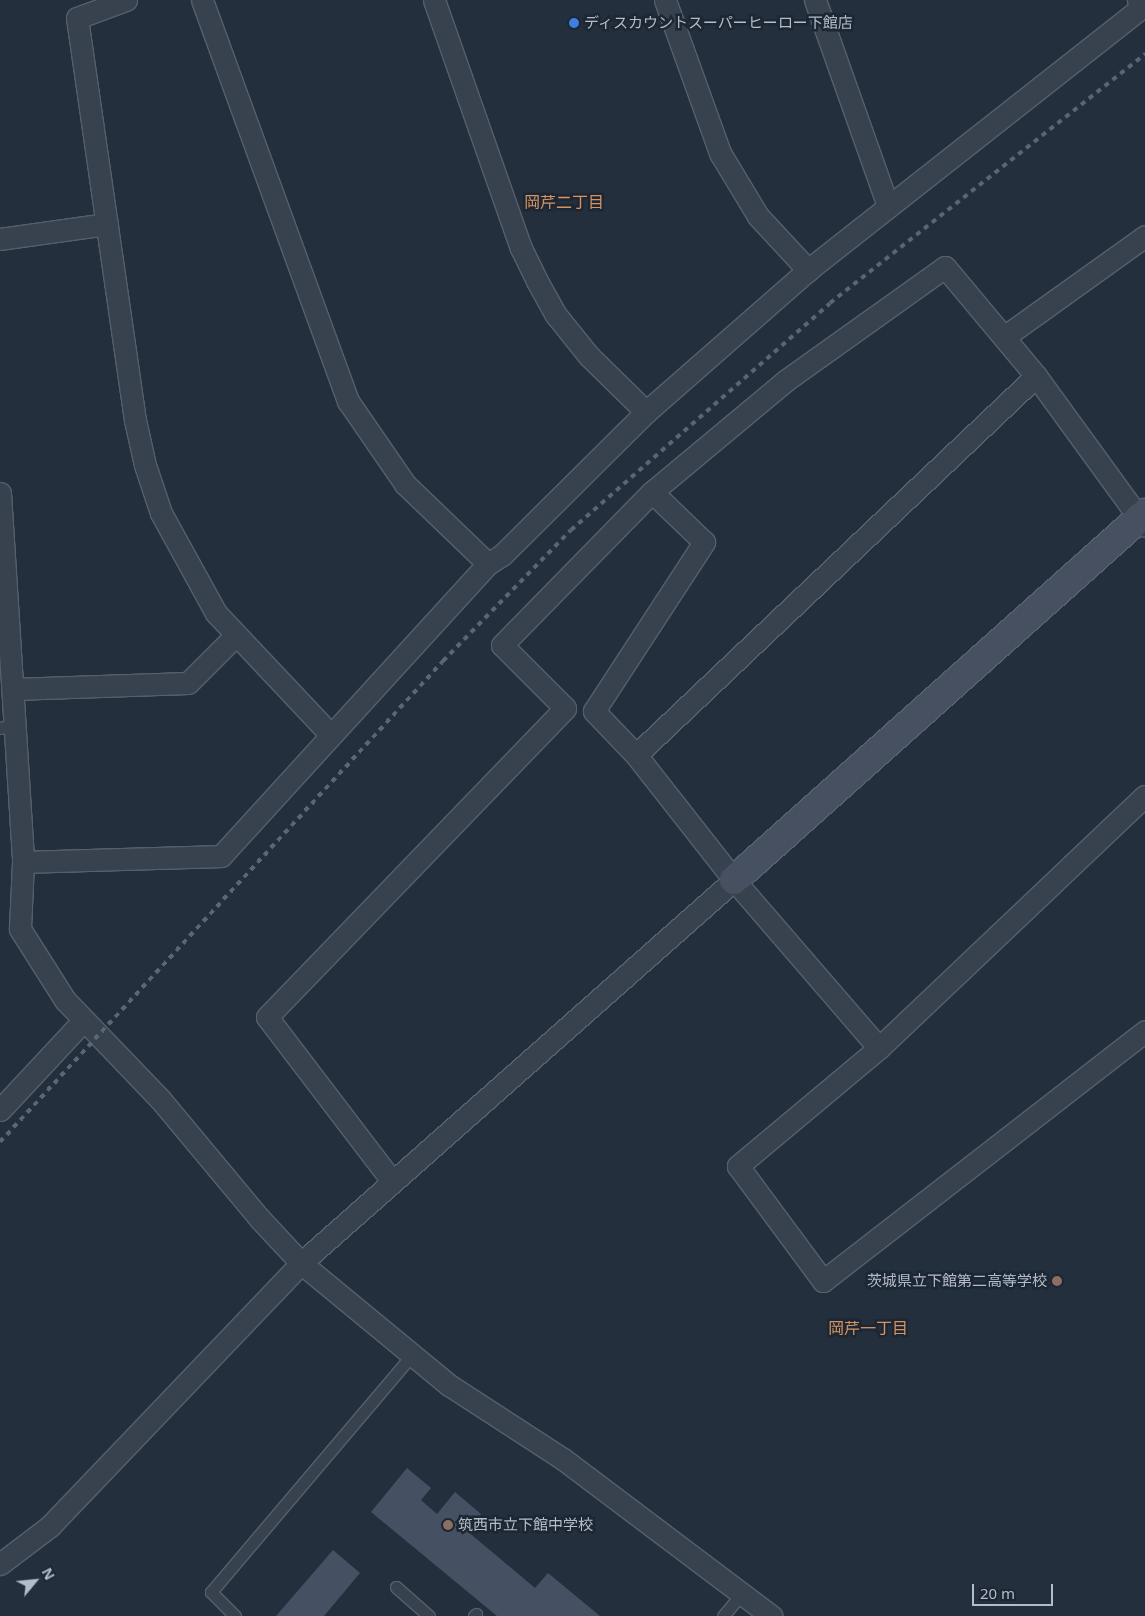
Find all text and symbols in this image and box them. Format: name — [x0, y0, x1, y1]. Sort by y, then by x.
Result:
place label: ディスカウントスーパーヒーロー下館店 — [584, 14, 854, 32]
marker: ディスカウントスーパーヒーロー下館店 — [568, 17, 580, 29]
district label: 岡芹二丁目 — [524, 192, 604, 212]
place label: 茨城県立下館第二高等学校 — [867, 1272, 1047, 1290]
marker: 茨城県立下館第二高等学校 — [1051, 1275, 1063, 1287]
district label: 岡芹一丁目 — [828, 1318, 908, 1338]
place label: 筑西市立下館中学校 — [458, 1516, 593, 1534]
marker: 筑西市立下館中学校 — [442, 1519, 454, 1531]
north arrow — [10, 1556, 60, 1606]
text: N — [38, 1564, 60, 1583]
scale bar — [975, 1574, 1056, 1606]
text: 20 m — [980, 1583, 1015, 1603]

